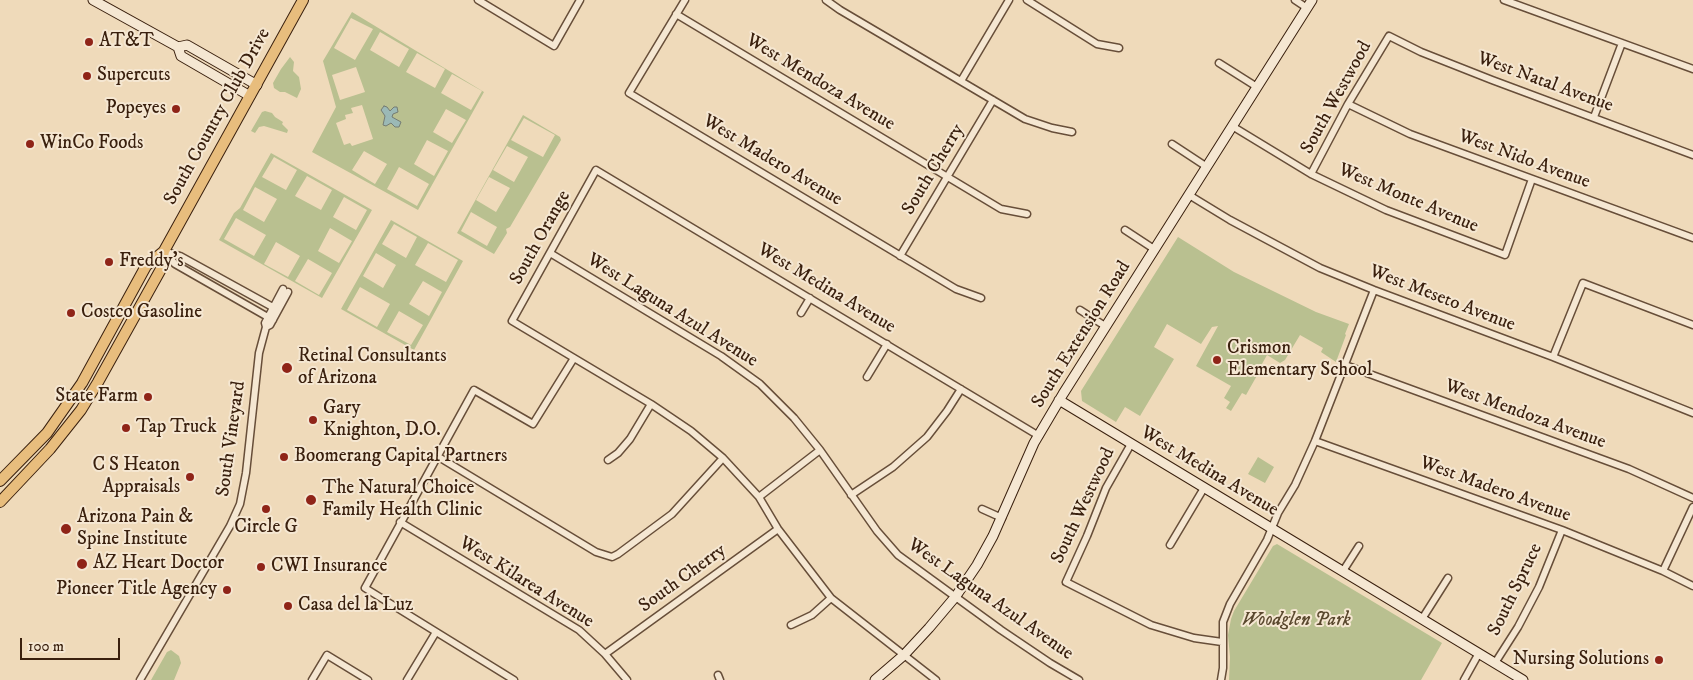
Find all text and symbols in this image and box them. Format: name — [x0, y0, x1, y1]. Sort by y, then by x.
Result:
street label: South Country Club Drive — [160, 25, 276, 209]
street label: West Mendoza Avenue — [741, 30, 899, 136]
place label: AT&T — [99, 31, 154, 53]
marker: AT&T — [83, 36, 95, 48]
street label: South Westwood — [1297, 38, 1377, 158]
street label: West Natal Avenue — [1474, 48, 1616, 118]
place label: Supercuts — [97, 65, 170, 87]
marker: Supercuts — [81, 70, 93, 82]
place label: Popeyes — [105, 98, 166, 120]
marker: Popeyes — [170, 103, 182, 115]
street label: West Madero Avenue — [698, 110, 846, 212]
street label: South Cherry — [898, 120, 970, 220]
street label: West Nido Avenue — [1455, 126, 1593, 194]
place label: WinCo Foods — [40, 133, 143, 155]
marker: WinCo Foods — [24, 138, 36, 150]
street label: West Monte Avenue — [1335, 159, 1481, 239]
street label: South Orange — [506, 187, 576, 289]
street label: West Medina Avenue — [753, 239, 899, 339]
street label: West Laguna Azul Avenue — [582, 249, 762, 373]
place label: Freddy's — [119, 251, 184, 273]
marker: Freddy's — [103, 256, 115, 268]
street label: South Extension Road — [1028, 257, 1136, 413]
street label: West Meseto Avenue — [1366, 261, 1518, 337]
place label: Costco Gasoline — [81, 302, 202, 324]
marker: Costco Gasoline — [65, 307, 77, 319]
place label: Crismon Elementary School — [1227, 338, 1372, 382]
place label: Retinal Consultants of Arizona — [298, 346, 447, 390]
marker: Crismon Elementary School — [1211, 354, 1223, 366]
marker: Retinal Consultants of Arizona — [280, 361, 294, 375]
street label: West Mendoza Avenue — [1441, 375, 1609, 455]
street label: South Vineyard — [213, 380, 251, 498]
place label: State Farm — [55, 386, 138, 408]
marker: State Farm — [142, 391, 154, 403]
place label: Gary Knighton, D.O. — [323, 398, 441, 442]
marker: Gary Knighton, D.O. — [307, 414, 319, 426]
place label: Tap Truck — [136, 417, 217, 439]
marker: Tap Truck — [120, 422, 132, 434]
street label: West Medina Avenue — [1136, 422, 1282, 522]
street label: South Westwood — [1047, 444, 1121, 568]
place label: Boomerang Capital Partners — [294, 446, 507, 468]
marker: Boomerang Capital Partners — [278, 451, 290, 463]
street label: West Madero Avenue — [1416, 452, 1574, 528]
place label: C S Heaton Appraisals — [92, 455, 180, 499]
marker: C S Heaton Appraisals — [184, 471, 196, 483]
place label: The Natural Choice Family Health Clinic — [322, 478, 482, 522]
marker: The Natural Choice Family Health Clinic — [304, 493, 318, 507]
marker: Circle G — [260, 503, 272, 515]
place label: Arizona Pain & Spine Institute — [77, 507, 193, 551]
place label: Circle G — [234, 517, 298, 539]
marker: Arizona Pain & Spine Institute — [59, 522, 73, 536]
street label: West Kilarea Avenue — [454, 532, 598, 634]
street label: West Laguna Azul Avenue — [903, 534, 1077, 666]
street label: South Cherry — [635, 540, 731, 618]
street label: South Spruce — [1484, 540, 1548, 640]
place label: AZ Heart Doctor — [93, 553, 224, 575]
place label: CWI Insurance — [271, 556, 387, 578]
marker: AZ Heart Doctor — [75, 557, 89, 571]
marker: CWI Insurance — [255, 561, 267, 573]
place label: Pioneer Title Agency — [56, 579, 217, 601]
marker: Pioneer Title Agency — [221, 584, 233, 596]
place label: Casa del la Luz — [298, 595, 413, 617]
marker: Casa del la Luz — [282, 600, 294, 612]
park label: Woodglen Park — [1241, 610, 1351, 632]
scale bar — [22, 628, 122, 660]
text: 100 m — [28, 637, 64, 656]
place label: Nursing Solutions — [1513, 649, 1649, 671]
marker: Nursing Solutions — [1653, 654, 1665, 666]

